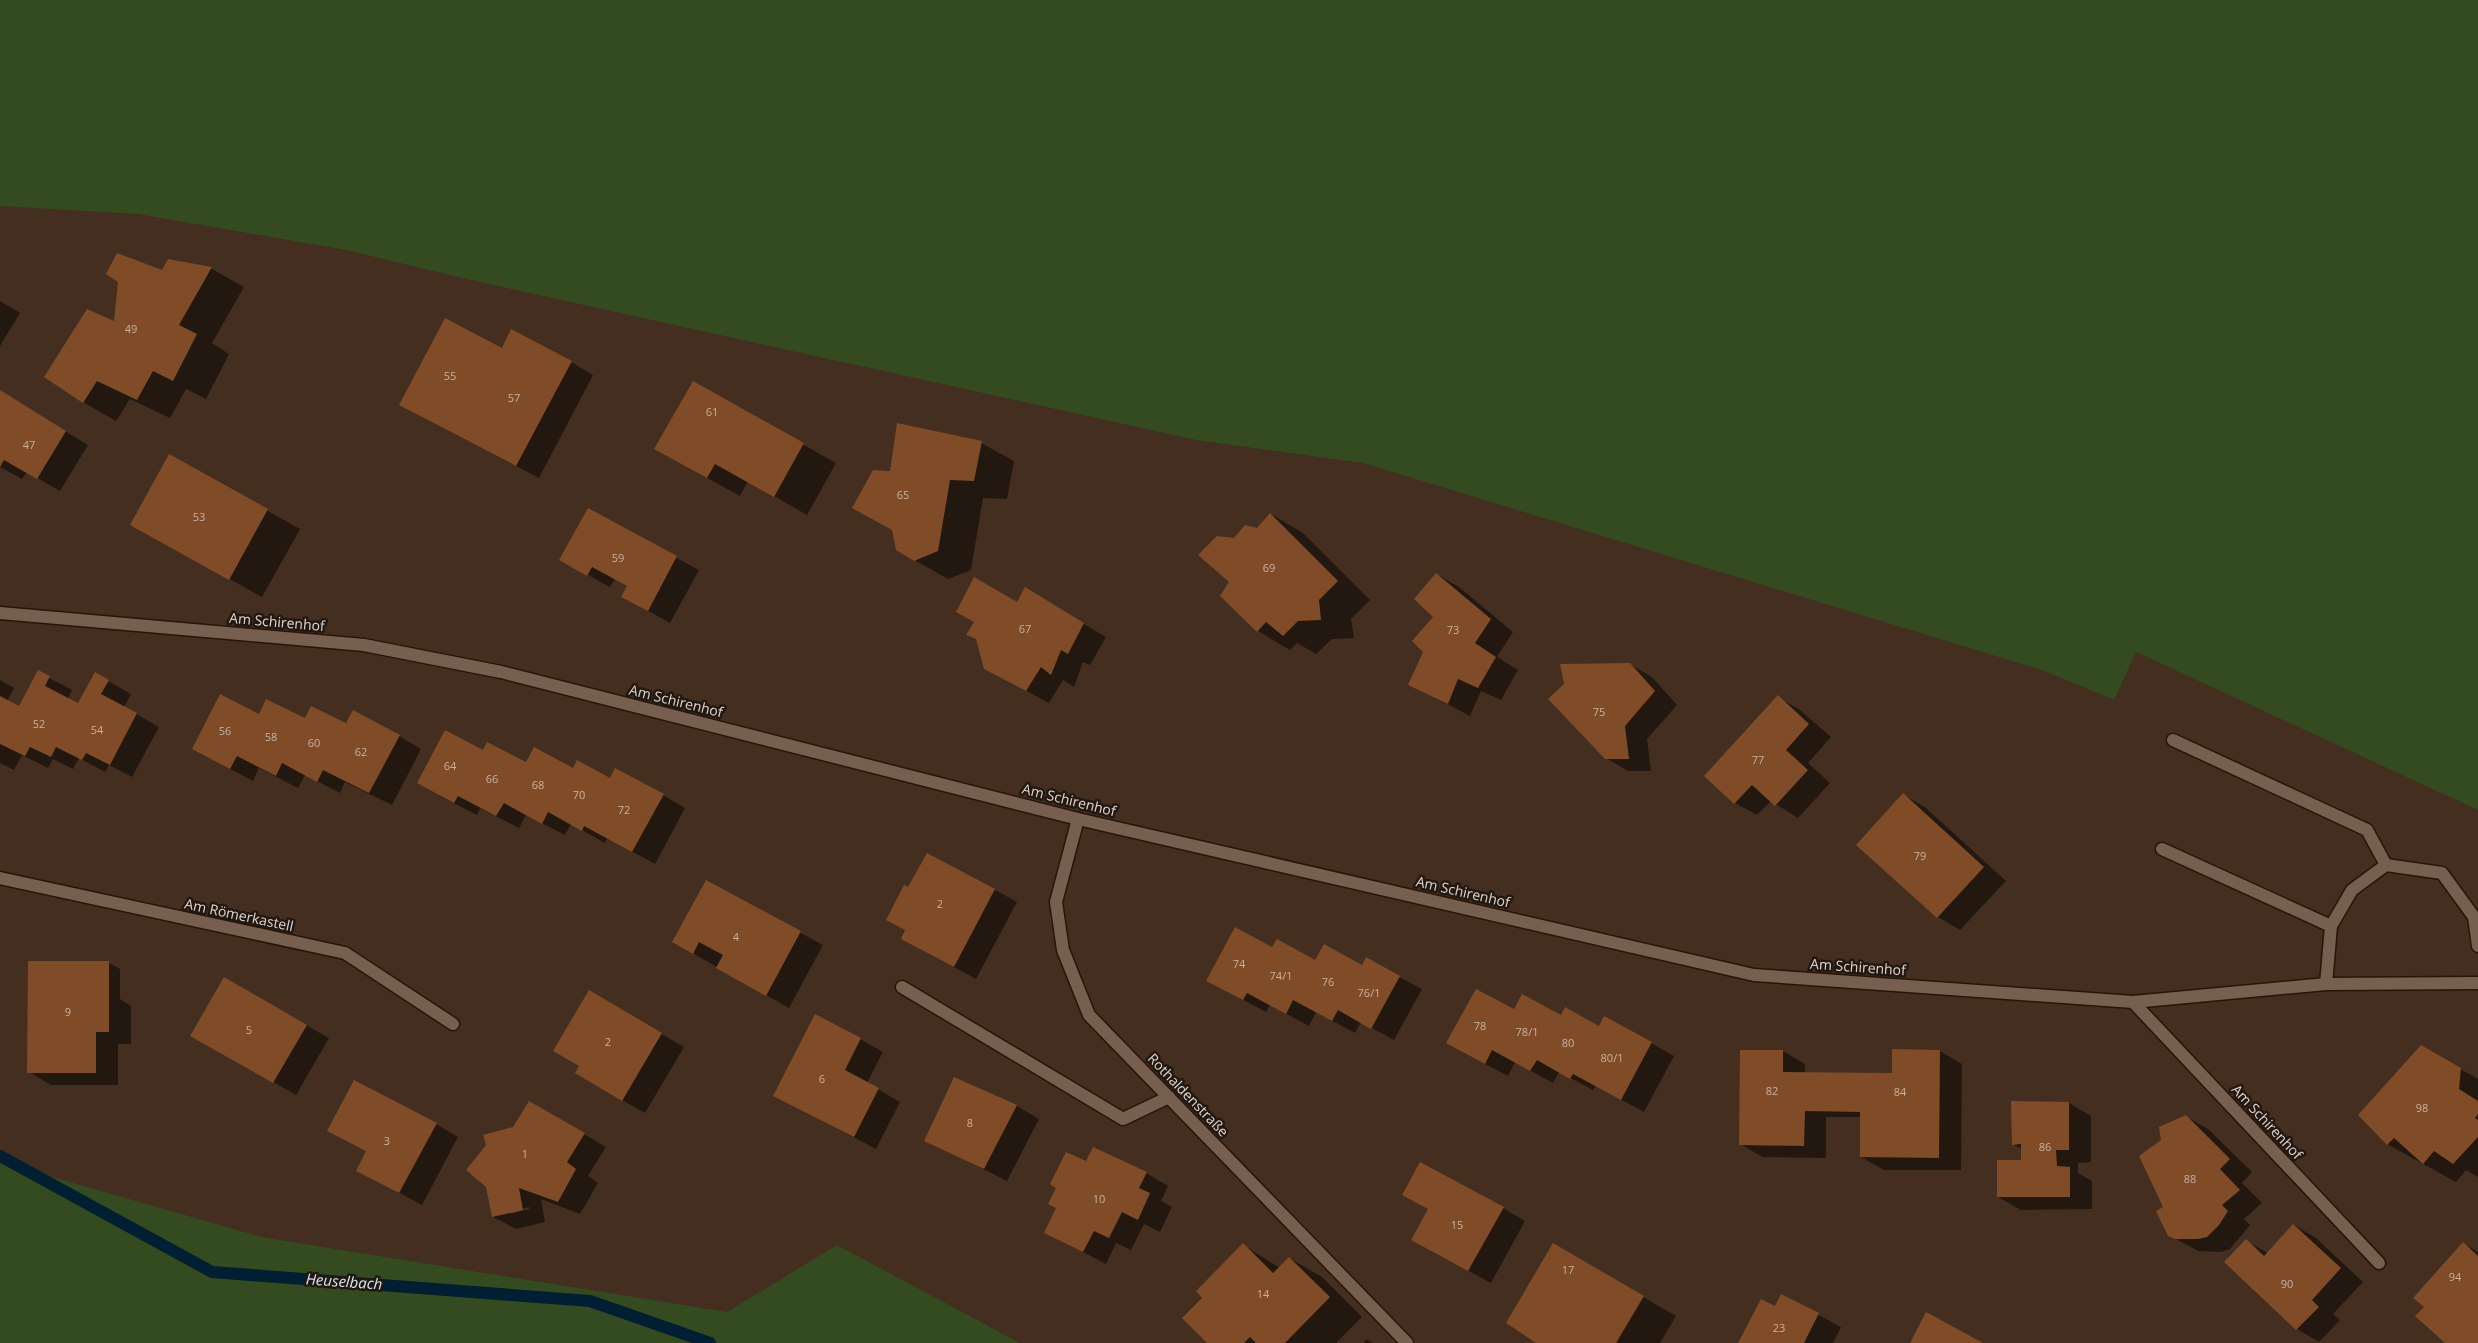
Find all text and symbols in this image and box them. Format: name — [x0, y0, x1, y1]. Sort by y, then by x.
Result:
house number: 49 — [125, 321, 137, 336]
house number: 55 — [444, 368, 456, 383]
house number: 57 — [508, 390, 520, 405]
house number: 61 — [706, 404, 718, 419]
house number: 47 — [23, 437, 35, 452]
house number: 65 — [897, 487, 909, 502]
house number: 53 — [193, 509, 205, 524]
house number: 59 — [612, 550, 624, 565]
house number: 69 — [1263, 560, 1275, 575]
street label: Am Schirenhof — [228, 608, 327, 635]
house number: 67 — [1019, 621, 1031, 636]
house number: 73 — [1447, 622, 1459, 637]
street label: Am Schirenhof — [627, 680, 726, 722]
house number: 75 — [1593, 704, 1605, 719]
house number: 52 — [33, 716, 45, 731]
house number: 54 — [91, 722, 104, 737]
house number: 56 — [219, 723, 231, 738]
house number: 58 — [265, 729, 277, 744]
house number: 60 — [308, 735, 320, 750]
house number: 62 — [355, 744, 367, 759]
house number: 77 — [1752, 752, 1764, 767]
house number: 64 — [444, 758, 457, 773]
house number: 66 — [486, 771, 498, 786]
house number: 68 — [532, 777, 544, 792]
street label: Am Schirenhof — [1020, 779, 1119, 821]
house number: 70 — [573, 787, 585, 802]
house number: 72 — [618, 802, 630, 817]
house number: 79 — [1914, 848, 1926, 863]
street label: Am Schirenhof — [1414, 871, 1513, 912]
street label: Am Römerkastell — [183, 894, 295, 935]
house number: 2 — [937, 896, 943, 911]
house number: 4 — [733, 929, 740, 944]
street label: Am Schirenhof — [1810, 954, 1908, 979]
house number: 74 — [1233, 956, 1246, 971]
house number: 74/1 — [1270, 968, 1292, 983]
house number: 76 — [1322, 974, 1334, 989]
house number: 76/1 — [1358, 985, 1380, 1000]
house number: 9 — [65, 1004, 71, 1019]
house number: 78 — [1474, 1018, 1486, 1033]
house number: 5 — [246, 1022, 252, 1037]
house number: 78/1 — [1516, 1024, 1538, 1039]
house number: 2 — [605, 1034, 611, 1049]
house number: 80 — [1562, 1035, 1574, 1050]
street label: Rothaldenstraße — [1144, 1049, 1233, 1140]
house number: 80/1 — [1601, 1050, 1623, 1065]
house number: 6 — [819, 1071, 825, 1086]
street label: Am Schirenhof — [2228, 1080, 2308, 1164]
house number: 82 — [1766, 1083, 1778, 1098]
house number: 84 — [1894, 1084, 1907, 1099]
house number: 98 — [2416, 1100, 2428, 1115]
house number: 8 — [967, 1115, 973, 1130]
house number: 3 — [384, 1133, 390, 1148]
house number: 86 — [2039, 1139, 2051, 1154]
house number: 1 — [522, 1146, 528, 1161]
house number: 88 — [2184, 1171, 2196, 1186]
house number: 10 — [1093, 1191, 1105, 1206]
house number: 15 — [1451, 1217, 1463, 1232]
house number: 17 — [1562, 1262, 1574, 1277]
water label: Heuselbach — [305, 1268, 383, 1294]
house number: 94 — [2449, 1269, 2462, 1284]
house number: 90 — [2281, 1276, 2293, 1291]
house number: 14 — [1257, 1286, 1270, 1301]
house number: 23 — [1773, 1320, 1785, 1335]

